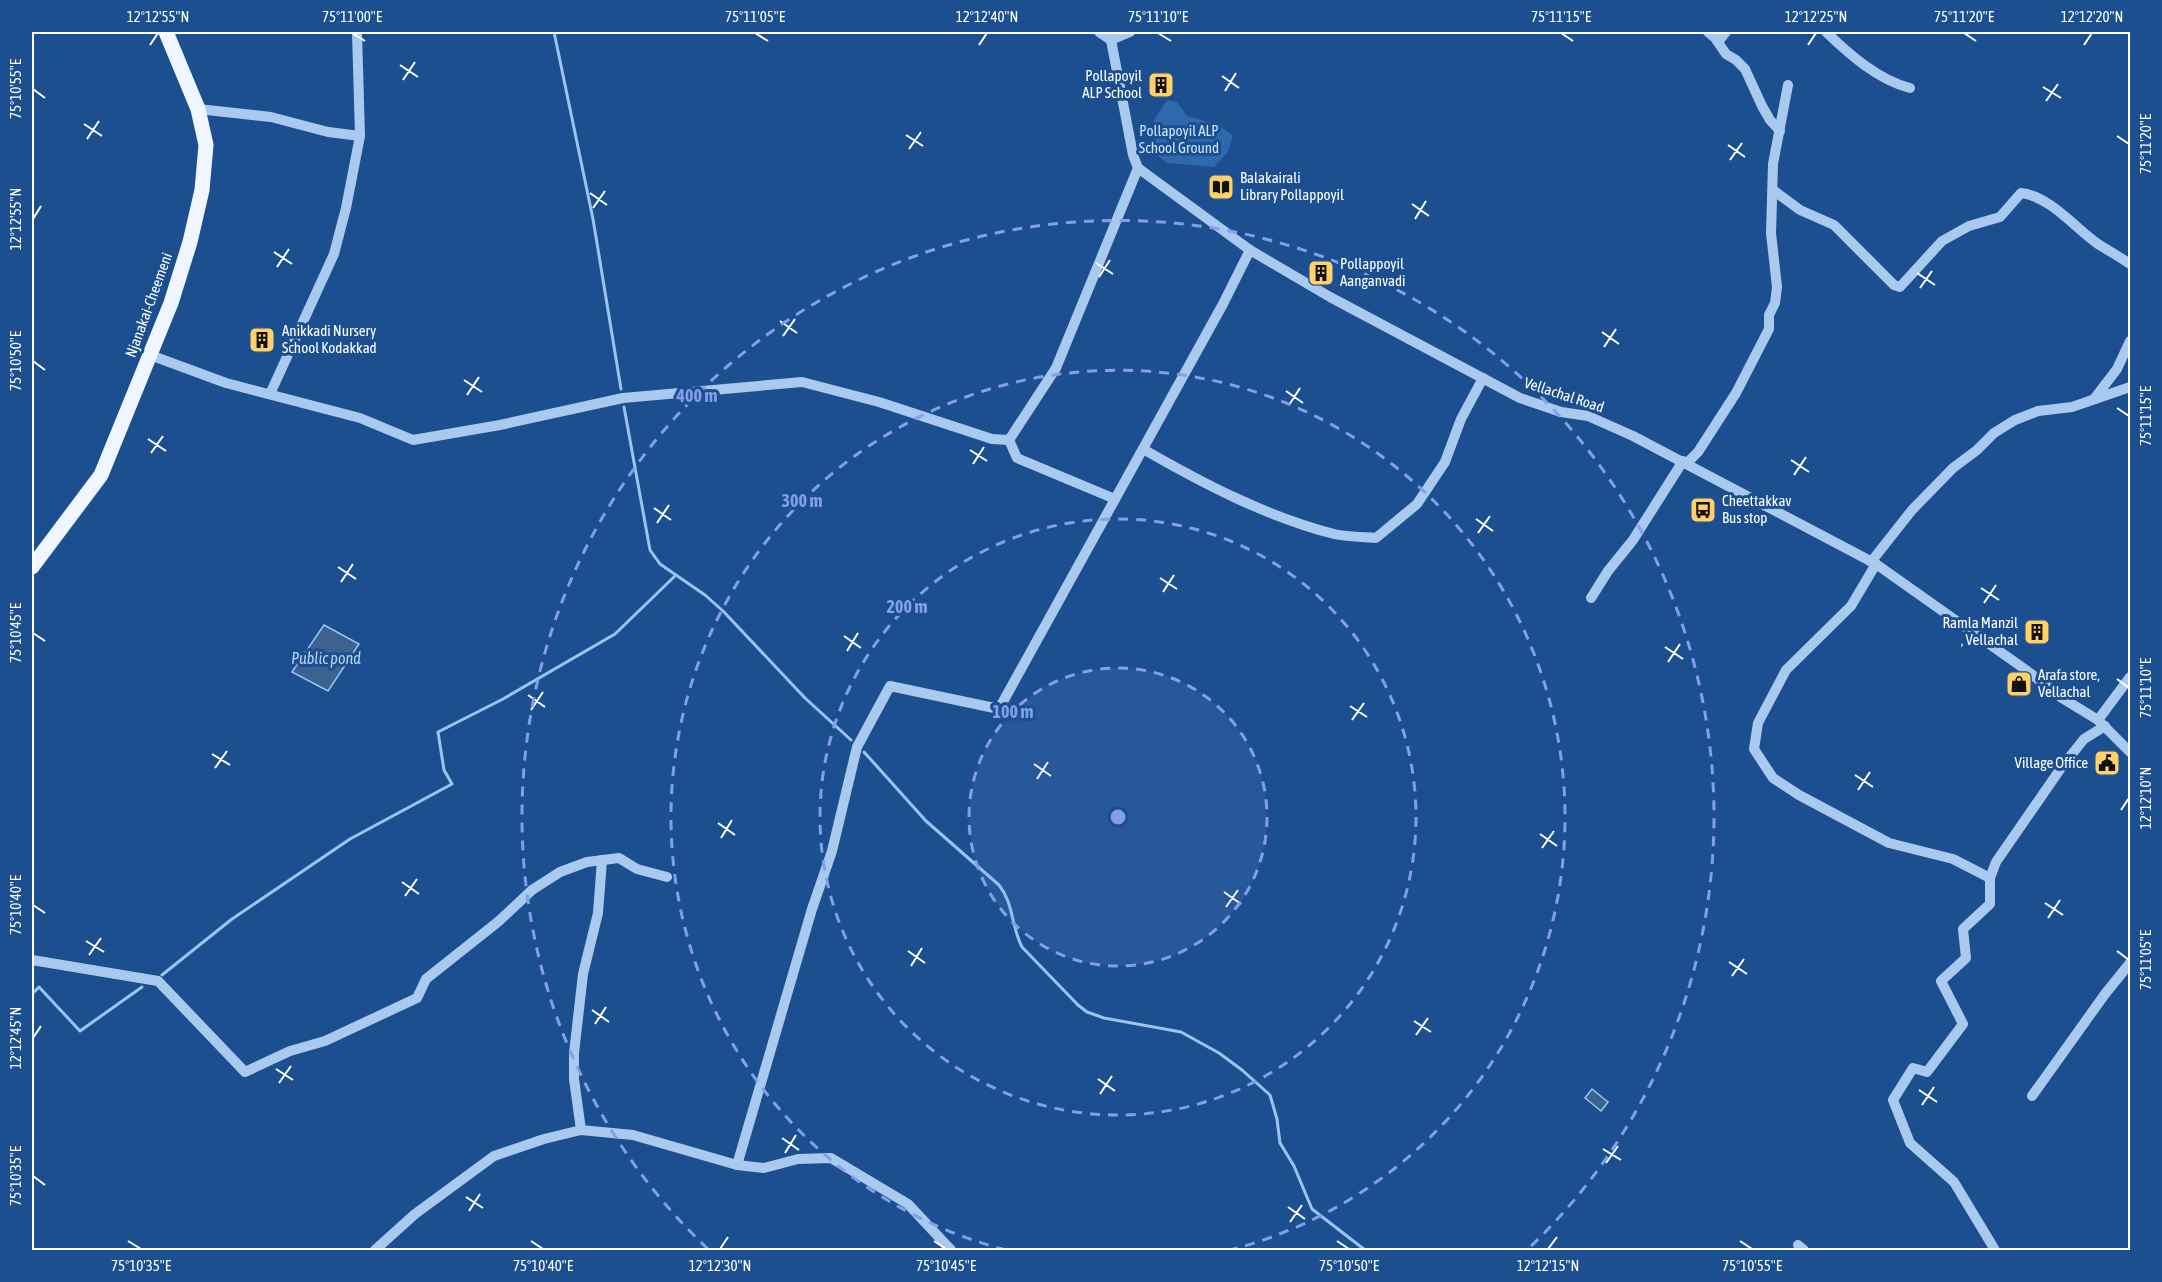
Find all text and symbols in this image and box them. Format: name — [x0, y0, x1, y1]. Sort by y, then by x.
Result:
text: 12°12'55"N — [127, 8, 189, 25]
text: 75°11'00"E — [322, 8, 383, 25]
text: 75°11'05"E — [725, 8, 786, 25]
text: 12°12'40"N — [956, 8, 1018, 25]
text: 75°11'10"E — [1128, 8, 1189, 25]
text: 75°11'15"E — [1531, 8, 1592, 25]
text: 12°12'25"N — [1785, 8, 1847, 25]
text: 75°11'20"E — [1934, 8, 1995, 25]
text: 12°12'20"N — [2061, 8, 2123, 25]
text: 75°10'55"E — [7, 58, 24, 119]
place label: Pollapoyil ALP School — [1082, 67, 1142, 101]
building icon: Pollapoyil ALP School — [1146, 70, 1176, 100]
text: 75°11'20"E — [2137, 113, 2154, 174]
park label: Pollapoyil ALP School Ground — [1139, 122, 1219, 156]
place label: Balakairali Library Pollappoyil — [1240, 169, 1344, 203]
library icon: Balakairali Library Pollappoyil — [1206, 172, 1236, 202]
text: 12°12'55"N — [7, 188, 24, 250]
street label: Njanakai-Cheemeni — [122, 250, 175, 360]
place label: Pollappoyil Aanganvadi — [1340, 255, 1406, 289]
building icon: Pollappoyil Aanganvadi — [1306, 258, 1336, 288]
place label: Anikkadi Nursery School Kodakkad — [282, 322, 377, 356]
building icon: Anikkadi Nursery School Kodakkad — [247, 325, 277, 355]
text: 75°10'50"E — [7, 330, 24, 391]
street label: Vellachal Road — [1522, 374, 1606, 415]
text: 400 m — [676, 385, 717, 406]
text: 75°11'15"E — [2137, 385, 2154, 446]
text: 300 m — [782, 490, 822, 511]
place label: Cheettakkav Bus stop — [1722, 492, 1792, 526]
bus stop icon: Cheettakkav Bus stop — [1688, 495, 1718, 525]
text: 200 m — [887, 596, 927, 617]
text: 75°10'45"E — [7, 602, 24, 663]
place label: Ramla Manzil , Vellachal — [1943, 614, 2018, 648]
building icon: Ramla Manzil , Vellachal — [2022, 617, 2052, 647]
water label: Public pond — [291, 649, 361, 668]
text: 75°11'10"E — [2137, 657, 2154, 718]
place label: Arafa store, Vellachal — [2038, 666, 2100, 700]
shop icon: Arafa store, Vellachal — [2004, 669, 2034, 699]
text: 100 m — [993, 701, 1033, 722]
public building icon: Village Office — [2092, 748, 2122, 778]
place label: Village Office — [2015, 754, 2088, 771]
text: 12°12'10"N — [2137, 767, 2154, 829]
centre of rings — [1108, 807, 1128, 827]
text: 75°10'40"E — [7, 874, 24, 935]
text: 75°11'05"E — [2137, 929, 2154, 990]
text: 12°12'45"N — [7, 1007, 24, 1069]
text: 75°10'35"E — [7, 1145, 24, 1206]
text: 75°10'35"E — [111, 1257, 172, 1274]
text: 75°10'40"E — [513, 1257, 574, 1274]
text: 12°12'30"N — [689, 1257, 751, 1274]
text: 75°10'45"E — [916, 1257, 977, 1274]
text: 75°10'50"E — [1319, 1257, 1380, 1274]
text: 12°12'15"N — [1517, 1257, 1579, 1274]
text: 75°10'55"E — [1722, 1257, 1783, 1274]

